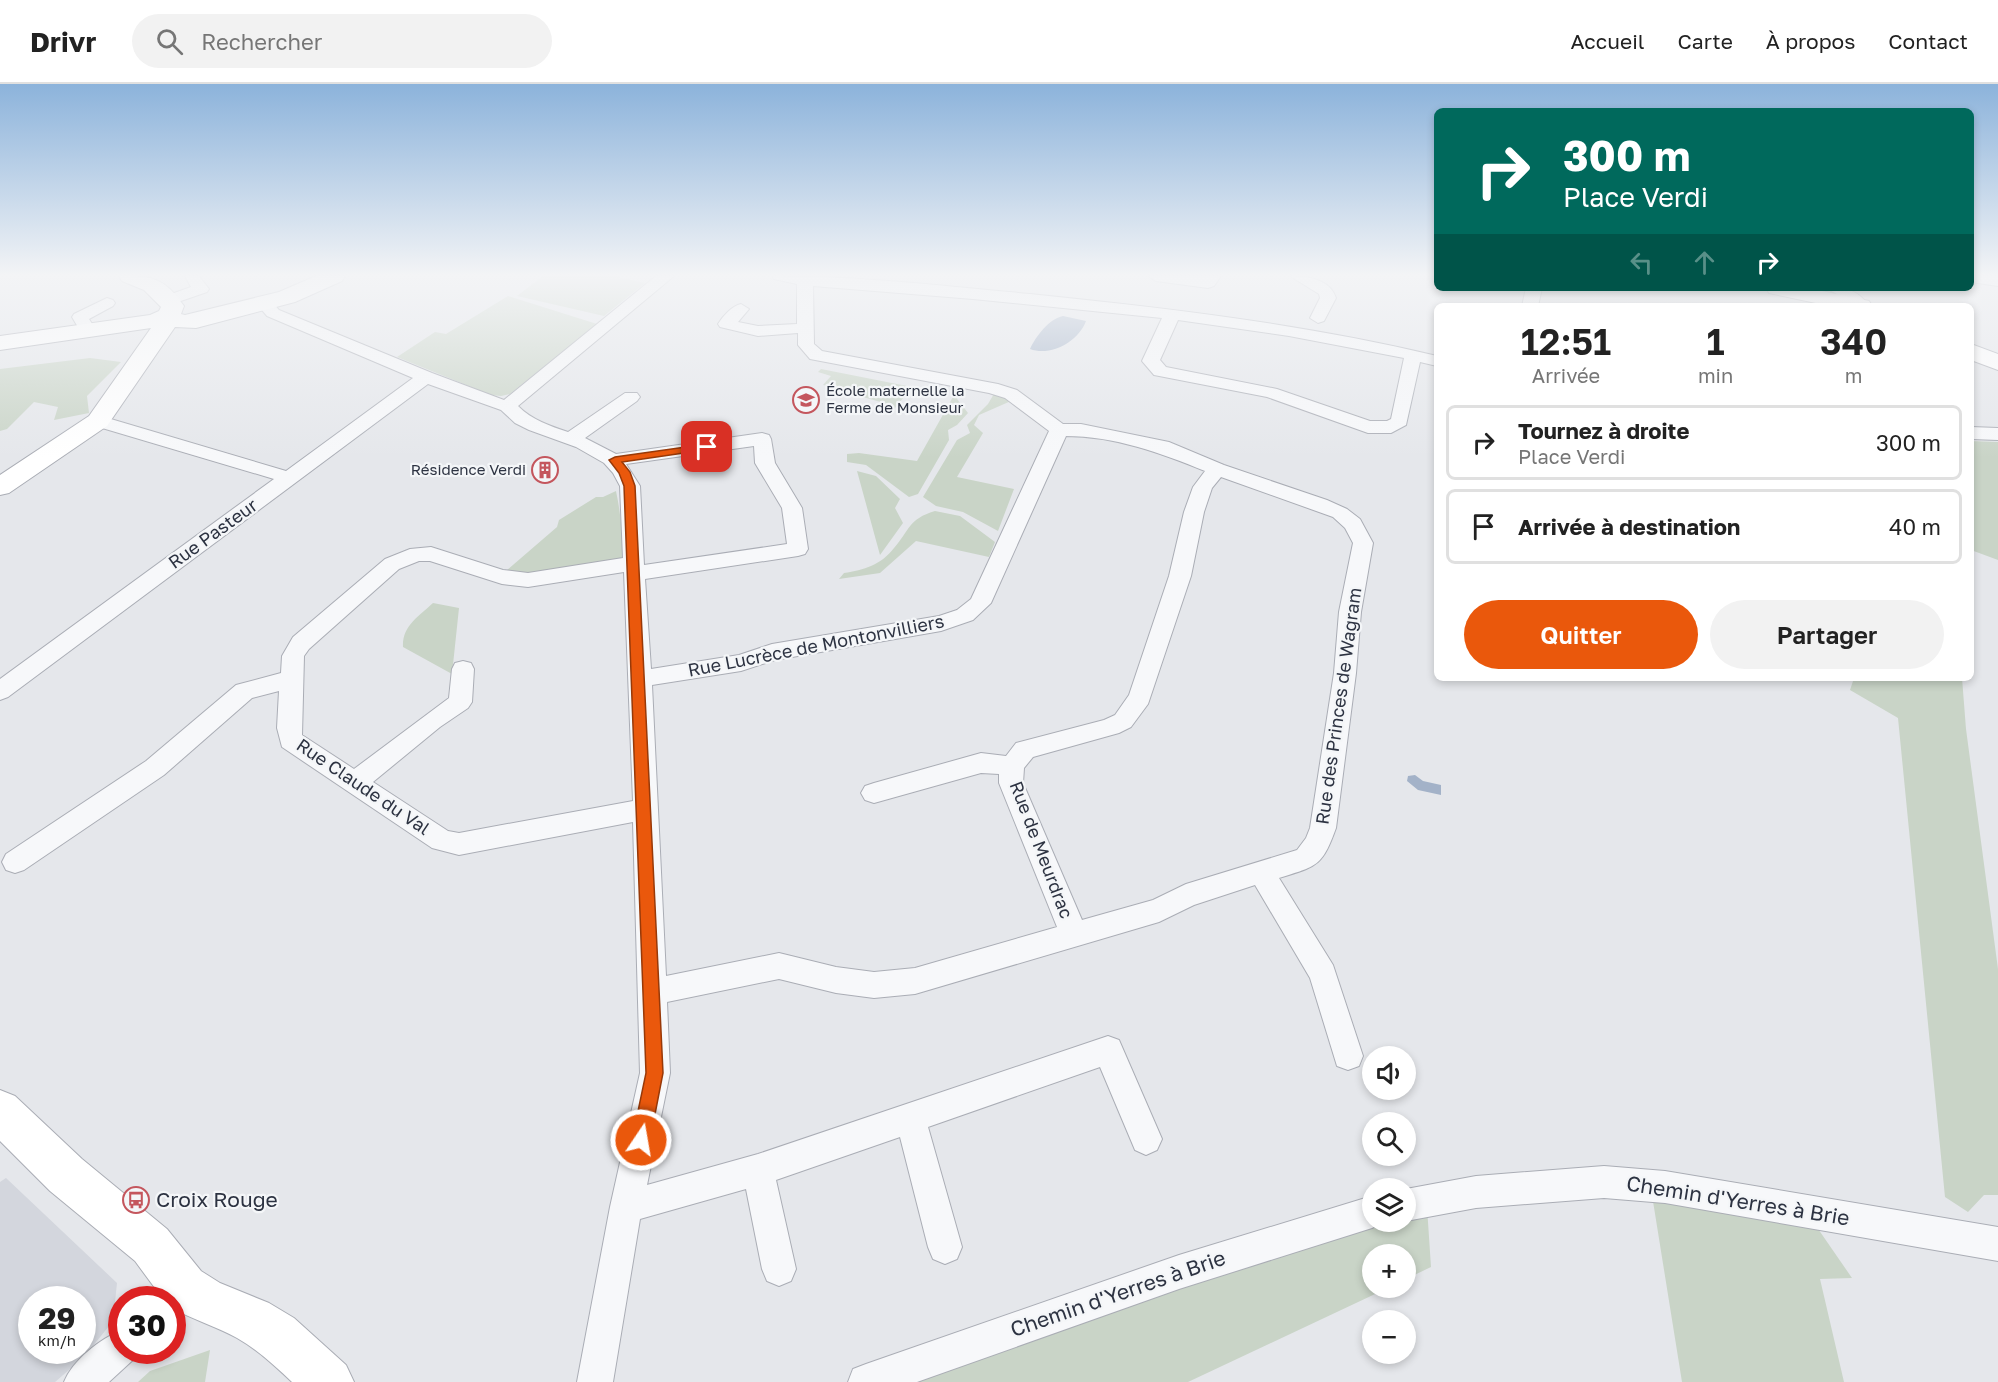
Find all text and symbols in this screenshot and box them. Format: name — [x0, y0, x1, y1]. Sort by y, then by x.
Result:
search box — [132, 14, 552, 68]
text: Drivr — [30, 25, 96, 58]
icon: search — [153, 25, 186, 58]
text: Rechercher — [201, 28, 322, 55]
text: Accueil — [1571, 28, 1644, 54]
text: Carte — [1677, 28, 1733, 54]
text: À propos — [1766, 28, 1855, 54]
text: Contact — [1888, 28, 1968, 54]
text: 300 m — [1563, 130, 1690, 180]
icon: right — [1464, 132, 1542, 210]
text: Place Verdi — [1563, 181, 1708, 213]
icon: left — [1625, 246, 1658, 279]
icon: ahead — [1688, 246, 1721, 279]
icon: right — [1751, 246, 1784, 279]
text: 12:51 — [1521, 320, 1611, 363]
text: 1 — [1707, 320, 1725, 363]
text: 340 — [1820, 320, 1887, 363]
text: Arrivée — [1532, 363, 1600, 387]
text: min — [1698, 363, 1733, 387]
text: m — [1845, 363, 1863, 387]
place label: École maternelle la Ferme de Monsieur — [826, 381, 965, 416]
school or university icon: École maternelle la Ferme de Monsieur — [791, 385, 821, 415]
text: Tournez à droite — [1518, 417, 1689, 444]
pin — [681, 421, 732, 472]
icon: right — [1467, 426, 1500, 459]
text: 300 m — [1876, 429, 1941, 456]
icon: arrive — [690, 430, 723, 463]
text: Place Verdi — [1518, 444, 1625, 468]
building icon: Résidence Verdi — [530, 455, 560, 485]
place label: Résidence Verdi — [411, 460, 526, 478]
street label: Rue Pasteur — [164, 494, 261, 573]
icon: arrive — [1467, 510, 1500, 543]
text: Arrivée à destination — [1518, 513, 1740, 540]
text: 40 m — [1889, 513, 1941, 540]
street label: Rue des Princes de Wagram — [1310, 586, 1366, 826]
button: Quitter — [1464, 600, 1698, 669]
button: Partager — [1710, 600, 1944, 669]
street label: Rue Lucrèce de Montonvilliers — [686, 609, 946, 681]
street label: Rue Claude du Val — [293, 733, 435, 839]
street label: Rue de Meurdrac — [1006, 778, 1078, 922]
map controls — [1362, 1046, 1416, 1364]
button: sound — [1362, 1046, 1416, 1100]
position arrow — [609, 1108, 673, 1172]
button: search — [1362, 1112, 1416, 1166]
street label: Chemin d'Yerres à Brie — [1625, 1170, 1852, 1231]
button: layers — [1362, 1178, 1416, 1232]
bus stop icon: Croix Rouge — [121, 1185, 151, 1215]
place label: Croix Rouge — [156, 1186, 278, 1212]
street label: Chemin d'Yerres à Brie — [1007, 1244, 1229, 1342]
button: + — [1362, 1244, 1416, 1298]
speed limit sign: 30 — [108, 1286, 186, 1364]
text: 29 — [38, 1300, 76, 1336]
button: − — [1362, 1310, 1416, 1364]
text: km/h — [38, 1331, 76, 1349]

